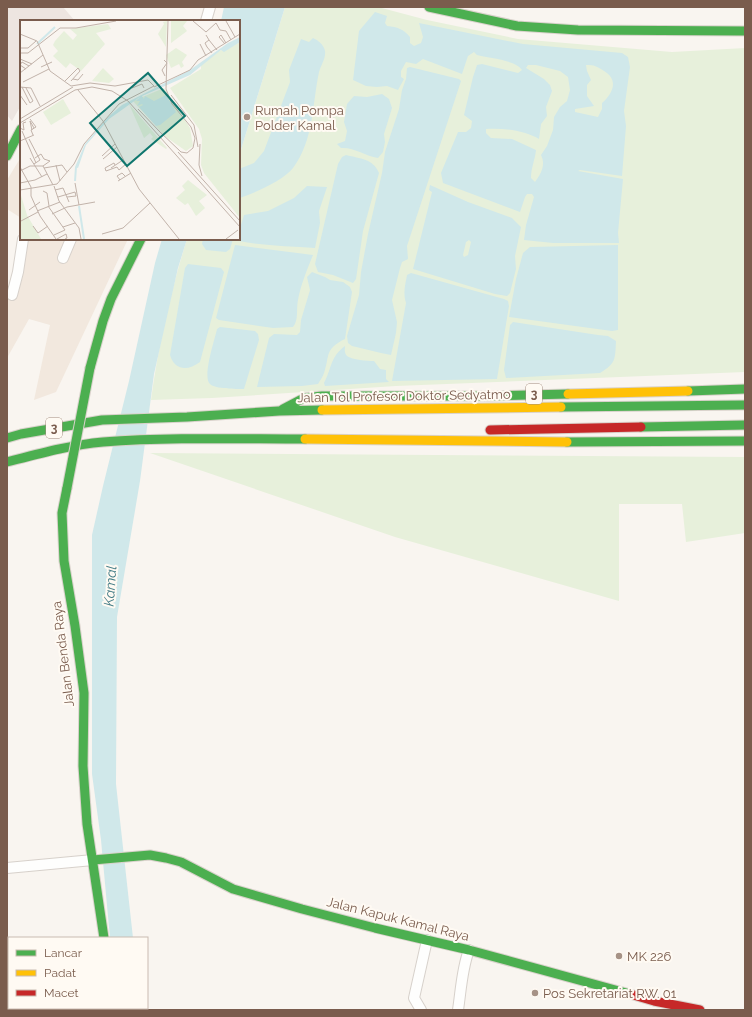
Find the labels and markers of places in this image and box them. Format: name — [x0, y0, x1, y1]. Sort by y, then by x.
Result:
place label: Rumah Pompa Polder Kamal — [255, 103, 344, 133]
marker: Rumah Pompa Polder Kamal — [242, 112, 252, 122]
place label: MK 226 — [627, 949, 671, 964]
marker: MK 226 — [614, 951, 624, 961]
place label: Pos Sekretariat RW. 01 — [543, 986, 677, 1001]
marker: Pos Sekretariat RW. 01 — [530, 988, 540, 998]

